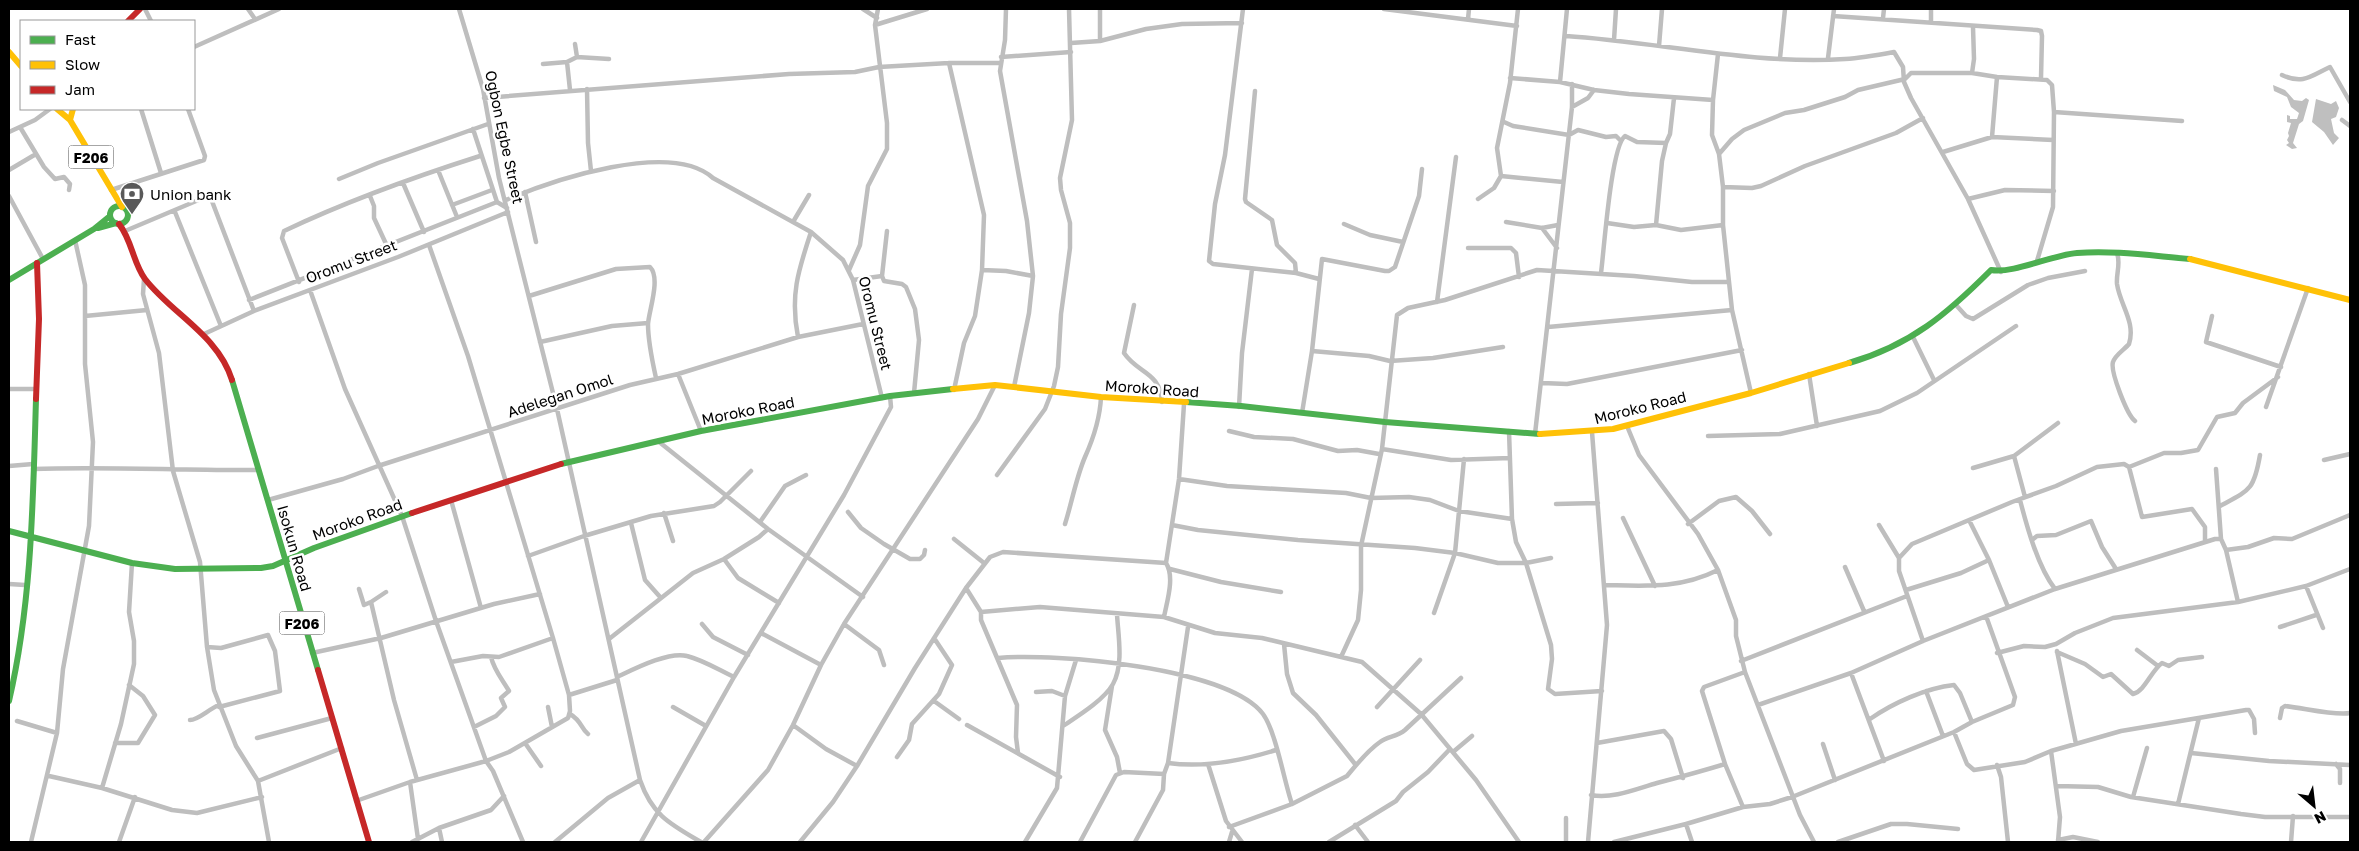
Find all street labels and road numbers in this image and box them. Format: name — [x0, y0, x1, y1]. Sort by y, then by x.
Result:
street label: Ogbon Egbe Street — [482, 69, 528, 205]
road number: F206 — [68, 146, 114, 168]
street label: Oromu Street — [303, 235, 399, 287]
street label: Oromu Street — [856, 274, 896, 372]
street label: Adelegan Omol — [505, 369, 615, 421]
street label: Moroko Road — [1104, 376, 1200, 400]
street label: Moroko Road — [1592, 387, 1688, 427]
street label: Moroko Road — [700, 392, 796, 428]
street label: Moroko Road — [310, 494, 404, 544]
street label: Isokun Road — [274, 503, 316, 593]
road number: F206 — [280, 612, 324, 634]

